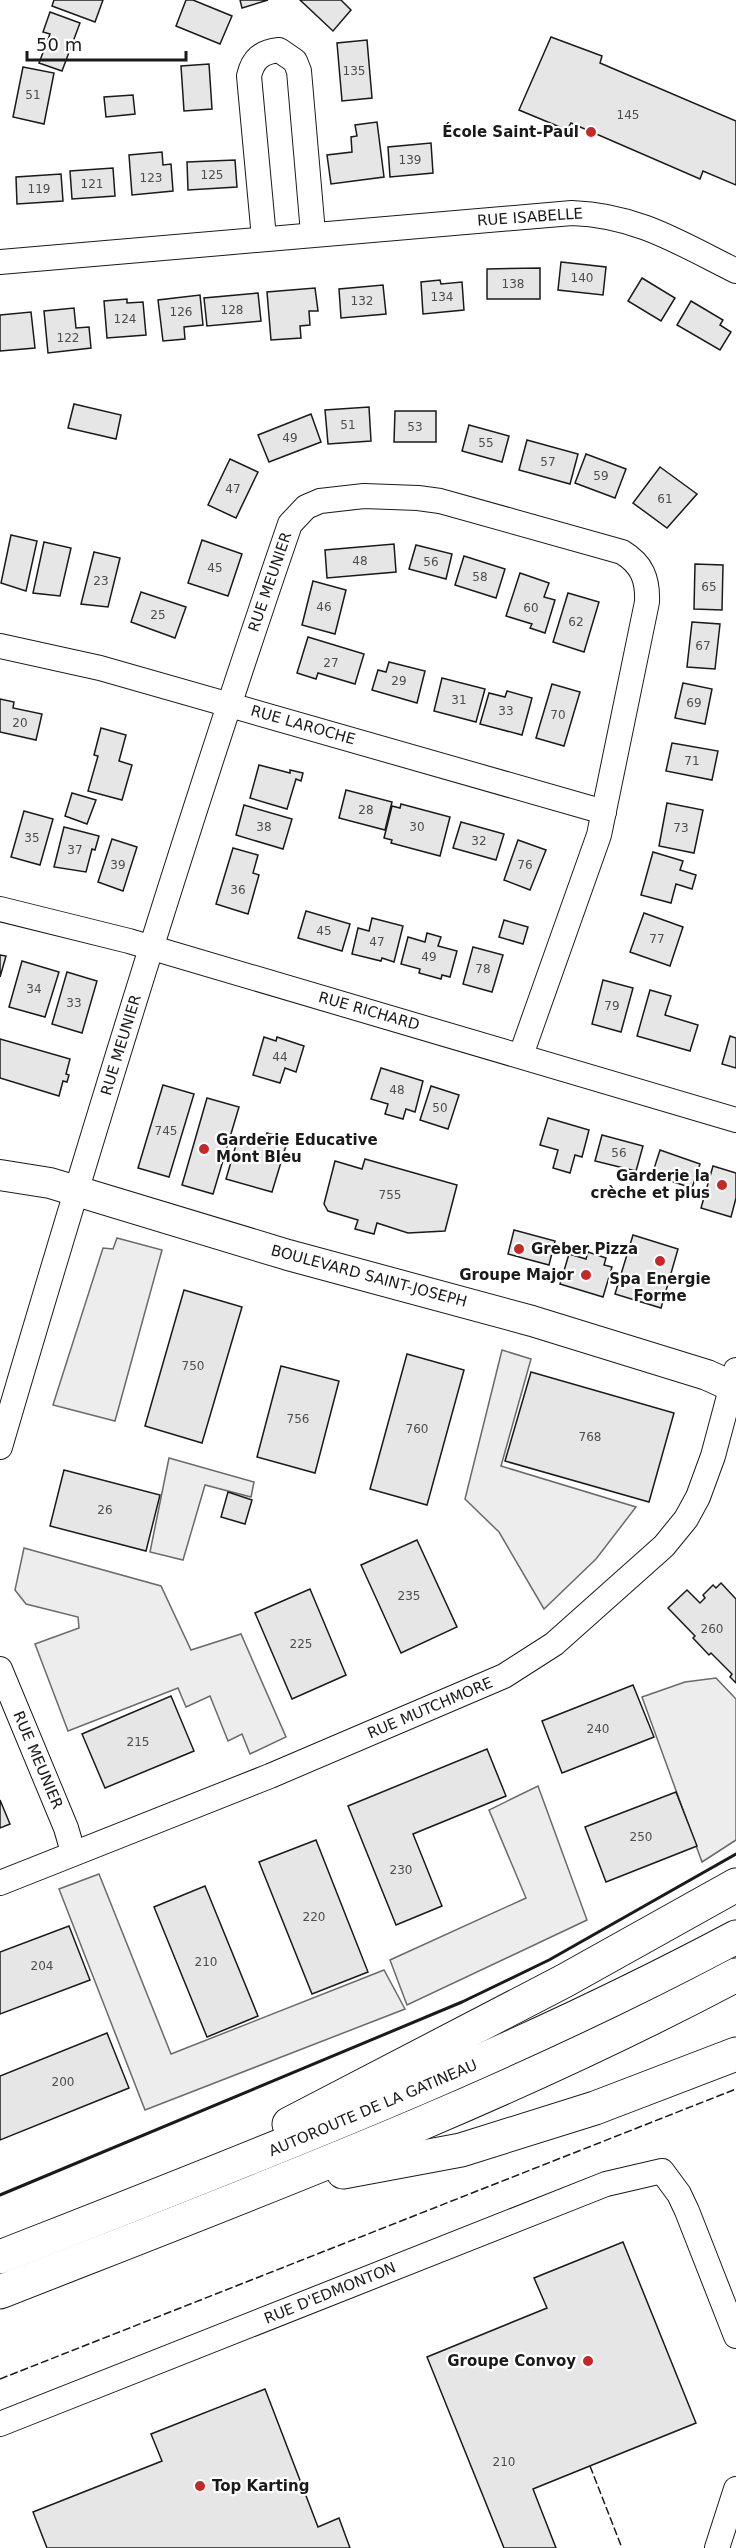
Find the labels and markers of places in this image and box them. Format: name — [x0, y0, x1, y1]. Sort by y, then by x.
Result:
place label: École Saint-Paul — [442, 122, 579, 141]
marker: École Saint-Paul — [584, 125, 598, 139]
place label: Garderie Educative Mont Bleu — [216, 1131, 378, 1166]
marker: Garderie Educative Mont Bleu — [197, 1142, 211, 1156]
place label: Garderie la crèche et plus — [591, 1167, 710, 1202]
marker: Garderie la crèche et plus — [715, 1178, 729, 1192]
place label: Greber Pizza — [531, 1240, 638, 1258]
marker: Greber Pizza — [512, 1242, 526, 1256]
marker: Spa Energie Forme — [653, 1254, 667, 1268]
place label: Groupe Major — [459, 1266, 575, 1284]
marker: Groupe Major — [579, 1268, 593, 1282]
place label: Spa Energie Forme — [609, 1270, 711, 1305]
place label: Groupe Convoy — [447, 2352, 576, 2370]
marker: Groupe Convoy — [581, 2354, 595, 2368]
place label: Top Karting — [212, 2477, 309, 2495]
marker: Top Karting — [193, 2479, 207, 2493]

